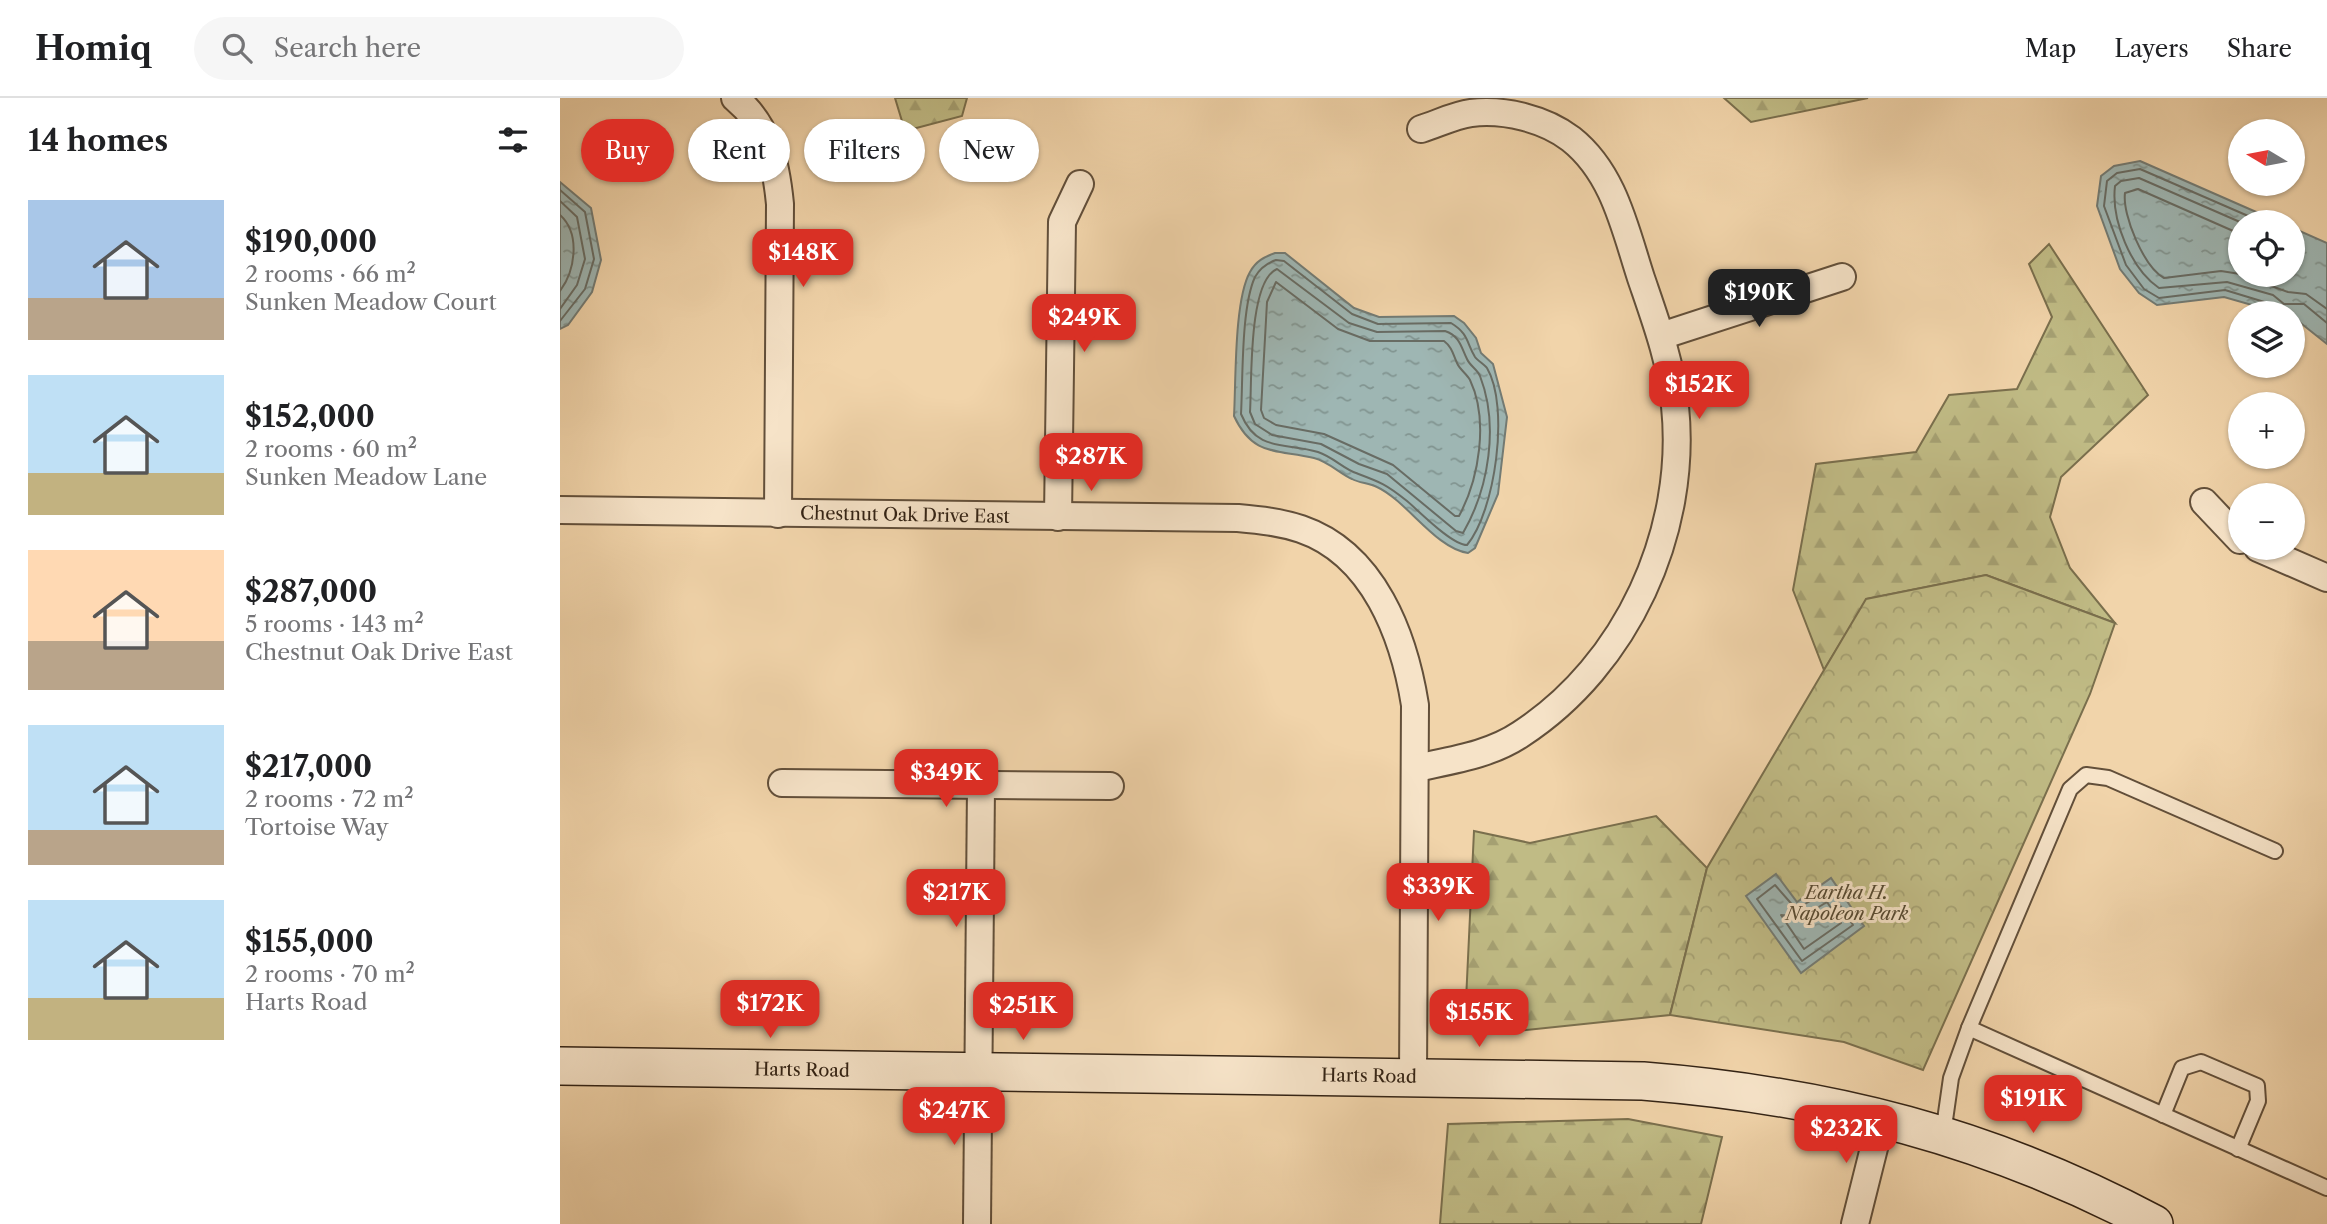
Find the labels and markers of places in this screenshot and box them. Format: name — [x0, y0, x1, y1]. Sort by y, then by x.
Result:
pin: $148K — [754, 230, 852, 289]
pin: $190K — [1710, 270, 1808, 329]
pin: $249K — [1035, 294, 1133, 354]
pin: $152K — [1650, 362, 1748, 421]
pin: $287K — [1042, 434, 1140, 493]
pin: $349K — [897, 750, 995, 809]
pin: $339K — [1389, 864, 1487, 923]
pin: $217K — [907, 870, 1005, 929]
pin: $172K — [721, 981, 819, 1040]
pin: $251K — [974, 982, 1072, 1042]
pin: $155K — [1430, 990, 1528, 1049]
pin: $191K — [1984, 1076, 2082, 1135]
pin: $247K — [905, 1088, 1003, 1147]
pin: $232K — [1797, 1105, 1895, 1165]

